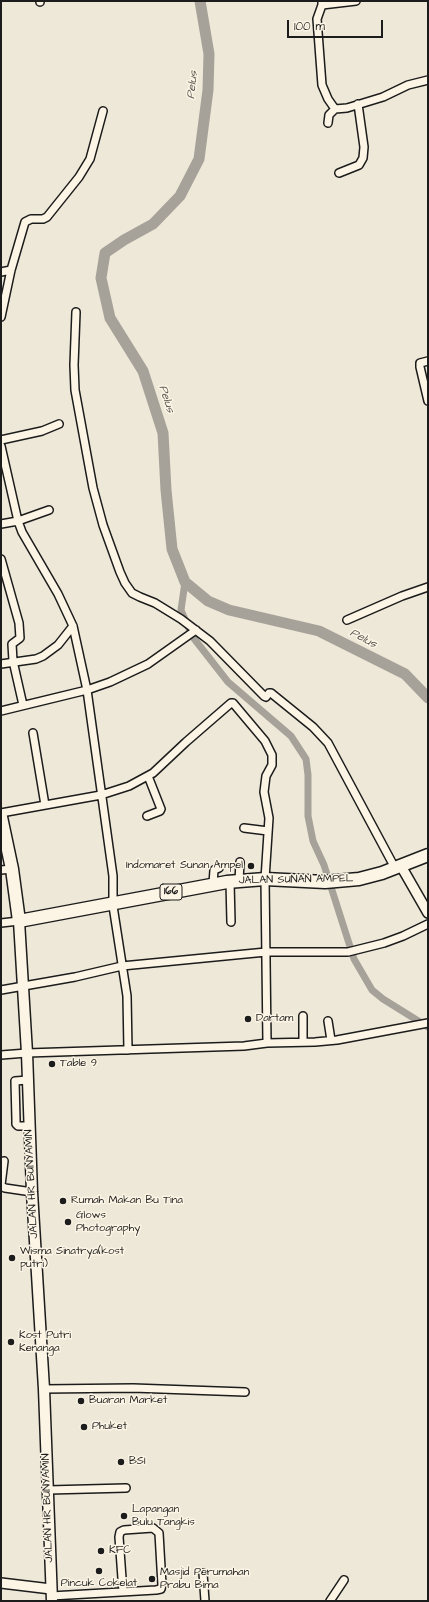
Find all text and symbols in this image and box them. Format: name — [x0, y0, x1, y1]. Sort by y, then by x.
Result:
scale bar — [289, 12, 385, 38]
text: 100 m — [294, 18, 325, 35]
water label: Pelus — [184, 70, 202, 100]
water label: Pelus — [155, 383, 177, 415]
water label: Pelus — [347, 626, 379, 652]
place label: Indomaret Sunan Ampel — [126, 859, 243, 873]
marker: Indomaret Sunan Ampel — [246, 861, 256, 871]
street label: JALAN SUNAN AMPEL — [239, 872, 353, 888]
road number: 166 — [160, 884, 182, 900]
place label: Dartam — [256, 1012, 293, 1026]
marker: Dartam — [243, 1014, 253, 1024]
place label: Table 9 — [60, 1057, 97, 1071]
marker: Table 9 — [47, 1059, 57, 1069]
street label: JALAN HR BUNYAMIN — [23, 1129, 41, 1239]
place label: Rumah Makan Bu Tina — [71, 1194, 183, 1208]
marker: Rumah Makan Bu Tina — [58, 1196, 68, 1206]
place label: Glows Photography — [76, 1209, 140, 1235]
marker: Glows Photography — [63, 1217, 73, 1227]
place label: Wisma Sinatrya(kost putri) — [20, 1245, 124, 1271]
marker: Wisma Sinatrya(kost putri) — [7, 1253, 17, 1263]
place label: Kost Putri Kenanga — [19, 1329, 71, 1355]
marker: Kost Putri Kenanga — [6, 1337, 16, 1347]
place label: Buaran Market — [89, 1394, 167, 1408]
marker: Buaran Market — [76, 1396, 86, 1406]
place label: Phuket — [92, 1420, 127, 1434]
marker: Phuket — [79, 1422, 89, 1432]
street label: JALAN HR BUNYAMIN — [39, 1453, 57, 1563]
place label: BSI — [129, 1455, 146, 1469]
marker: BSI — [116, 1457, 126, 1467]
place label: Lapangan Bulu Tangkis — [132, 1503, 195, 1529]
marker: Lapangan Bulu Tangkis — [119, 1511, 129, 1521]
place label: KFC — [109, 1544, 131, 1558]
marker: KFC — [96, 1546, 106, 1556]
marker: Pincuk Cokelat — [94, 1566, 104, 1576]
place label: Masjid Perumahan Prabu Bima — [160, 1566, 249, 1592]
marker: Masjid Perumahan Prabu Bima — [147, 1574, 157, 1584]
place label: Pincuk Cokelat — [61, 1577, 137, 1591]

